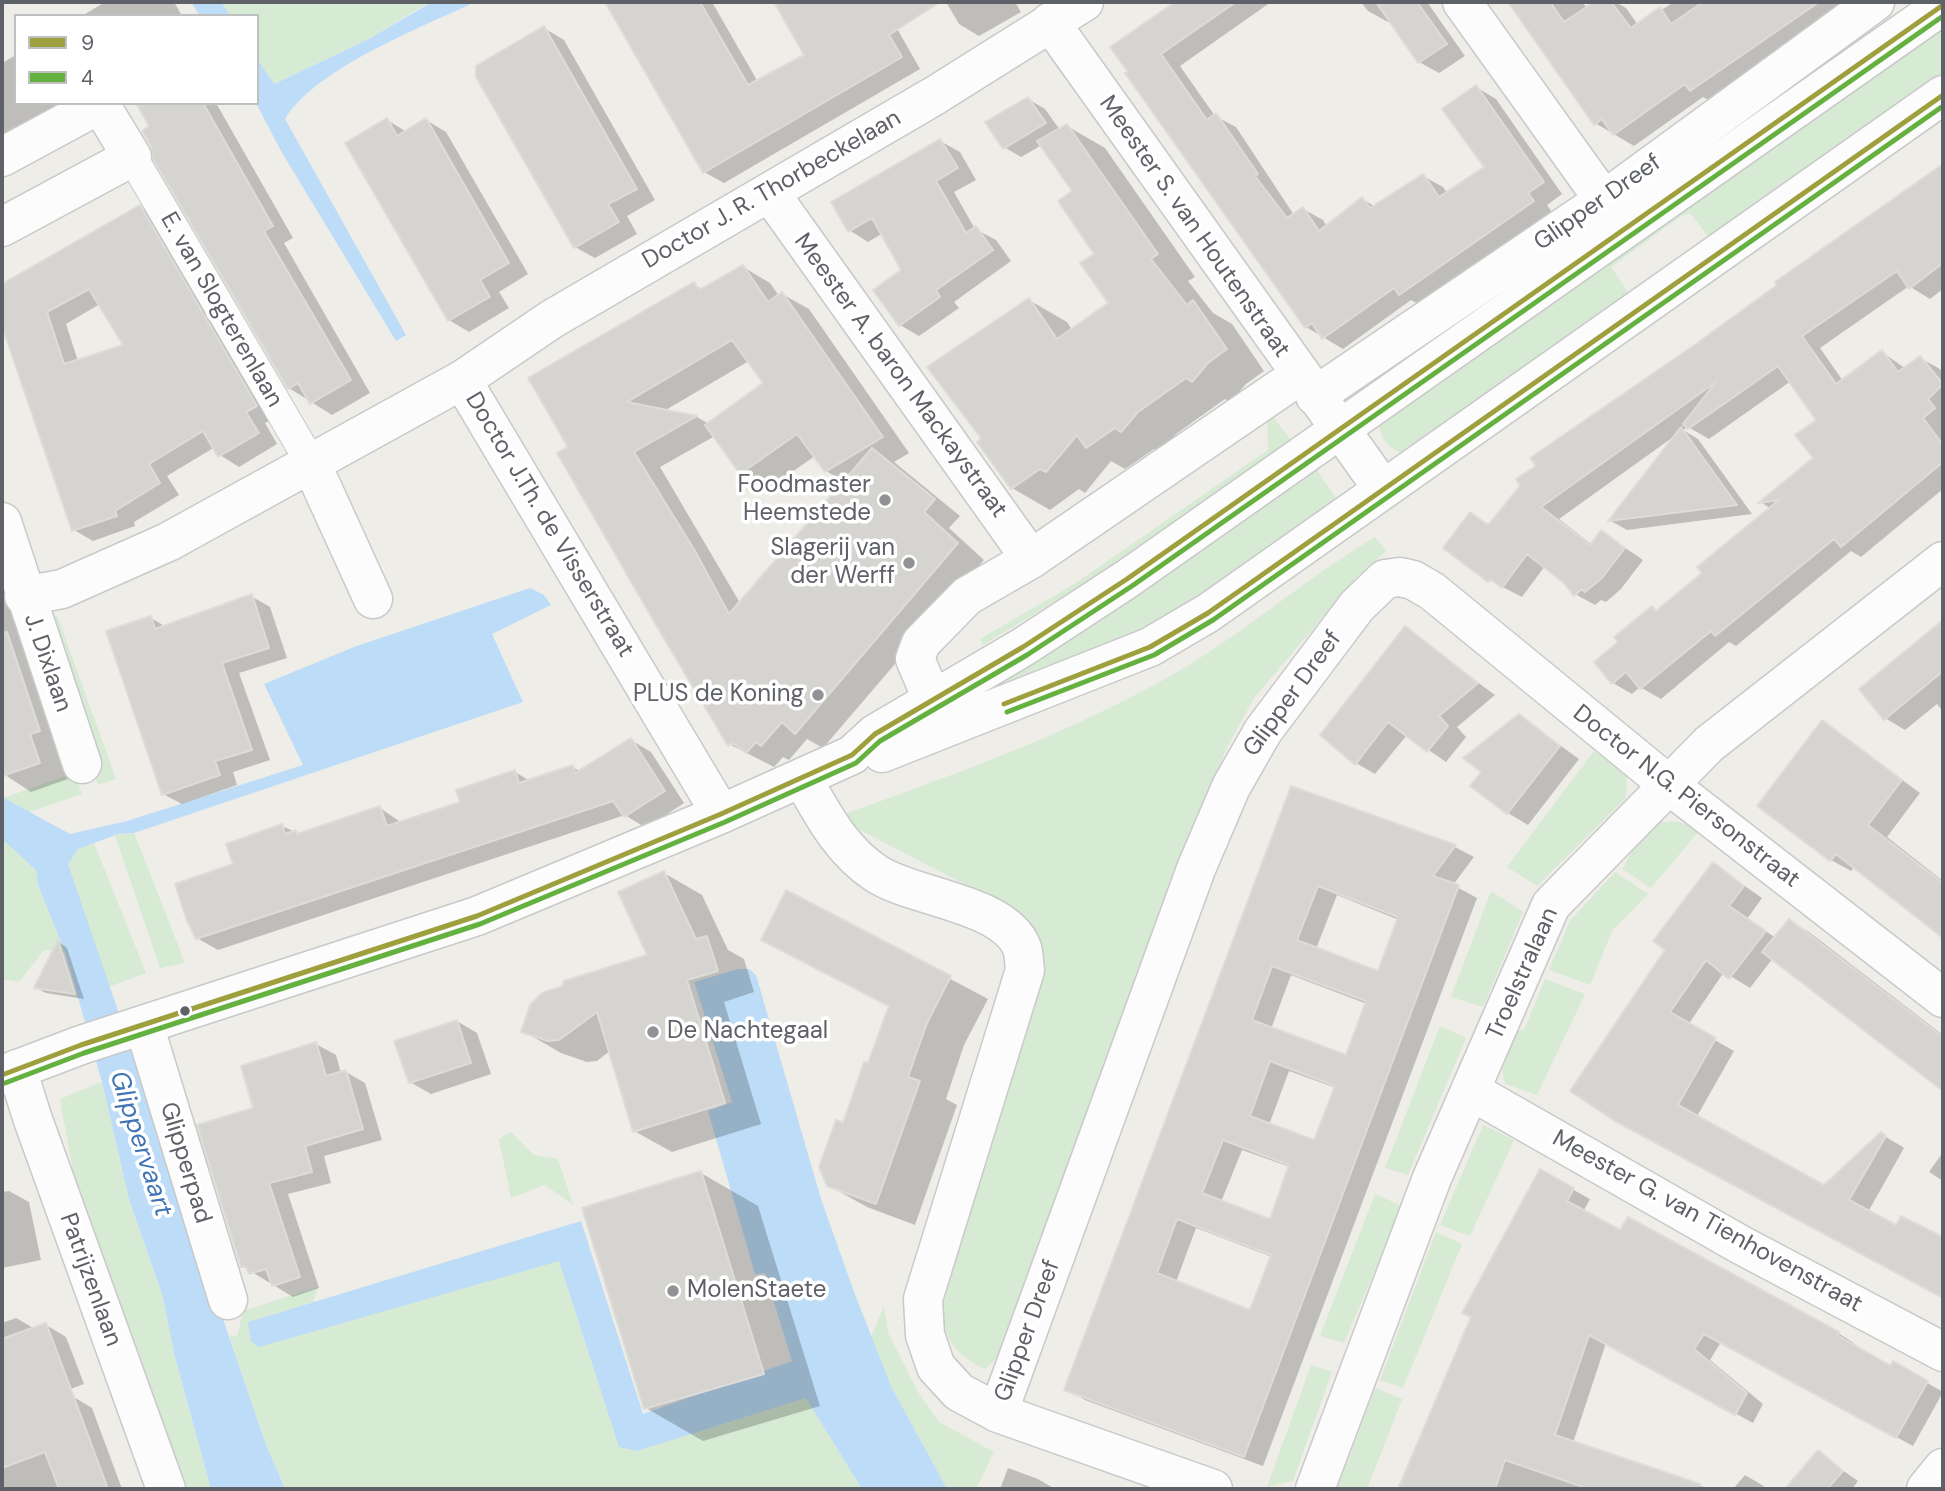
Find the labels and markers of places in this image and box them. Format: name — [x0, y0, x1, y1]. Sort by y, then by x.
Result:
place label: Foodmaster Heemstede — [738, 472, 871, 528]
marker: Foodmaster Heemstede — [877, 492, 893, 508]
place label: Slagerij van der Werff — [770, 535, 895, 591]
marker: Slagerij van der Werff — [901, 555, 917, 571]
place label: PLUS de Koning — [633, 681, 804, 709]
marker: PLUS de Koning — [810, 687, 826, 703]
unlabelled marker — [178, 1004, 192, 1018]
place label: De Nachtegaal — [667, 1018, 828, 1046]
marker: De Nachtegaal — [645, 1024, 661, 1040]
place label: MolenStaete — [687, 1277, 826, 1305]
marker: MolenStaete — [665, 1283, 681, 1299]

